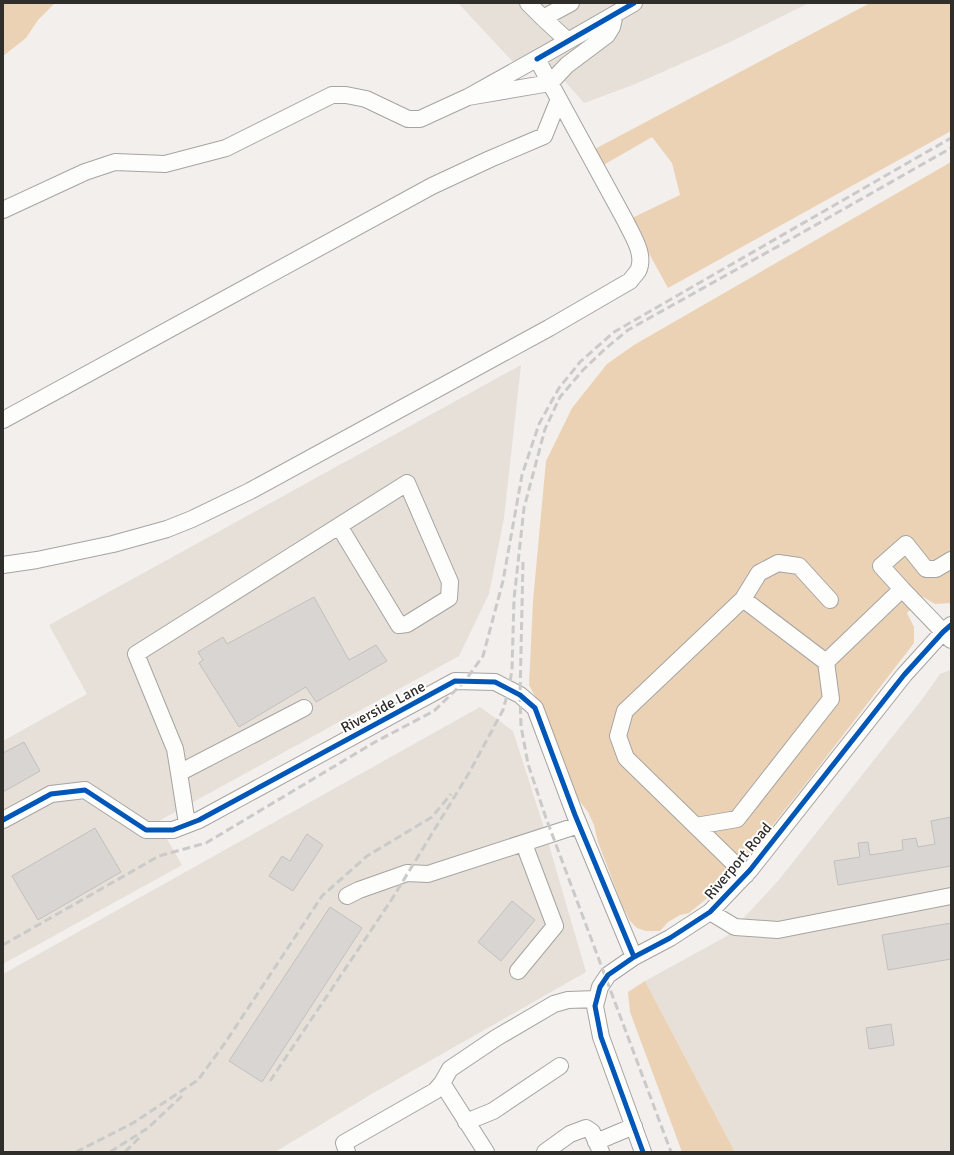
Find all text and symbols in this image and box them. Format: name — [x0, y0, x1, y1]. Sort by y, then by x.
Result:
street label: Riverside Lane — [338, 677, 428, 737]
street label: Riverport Road — [701, 819, 775, 903]

